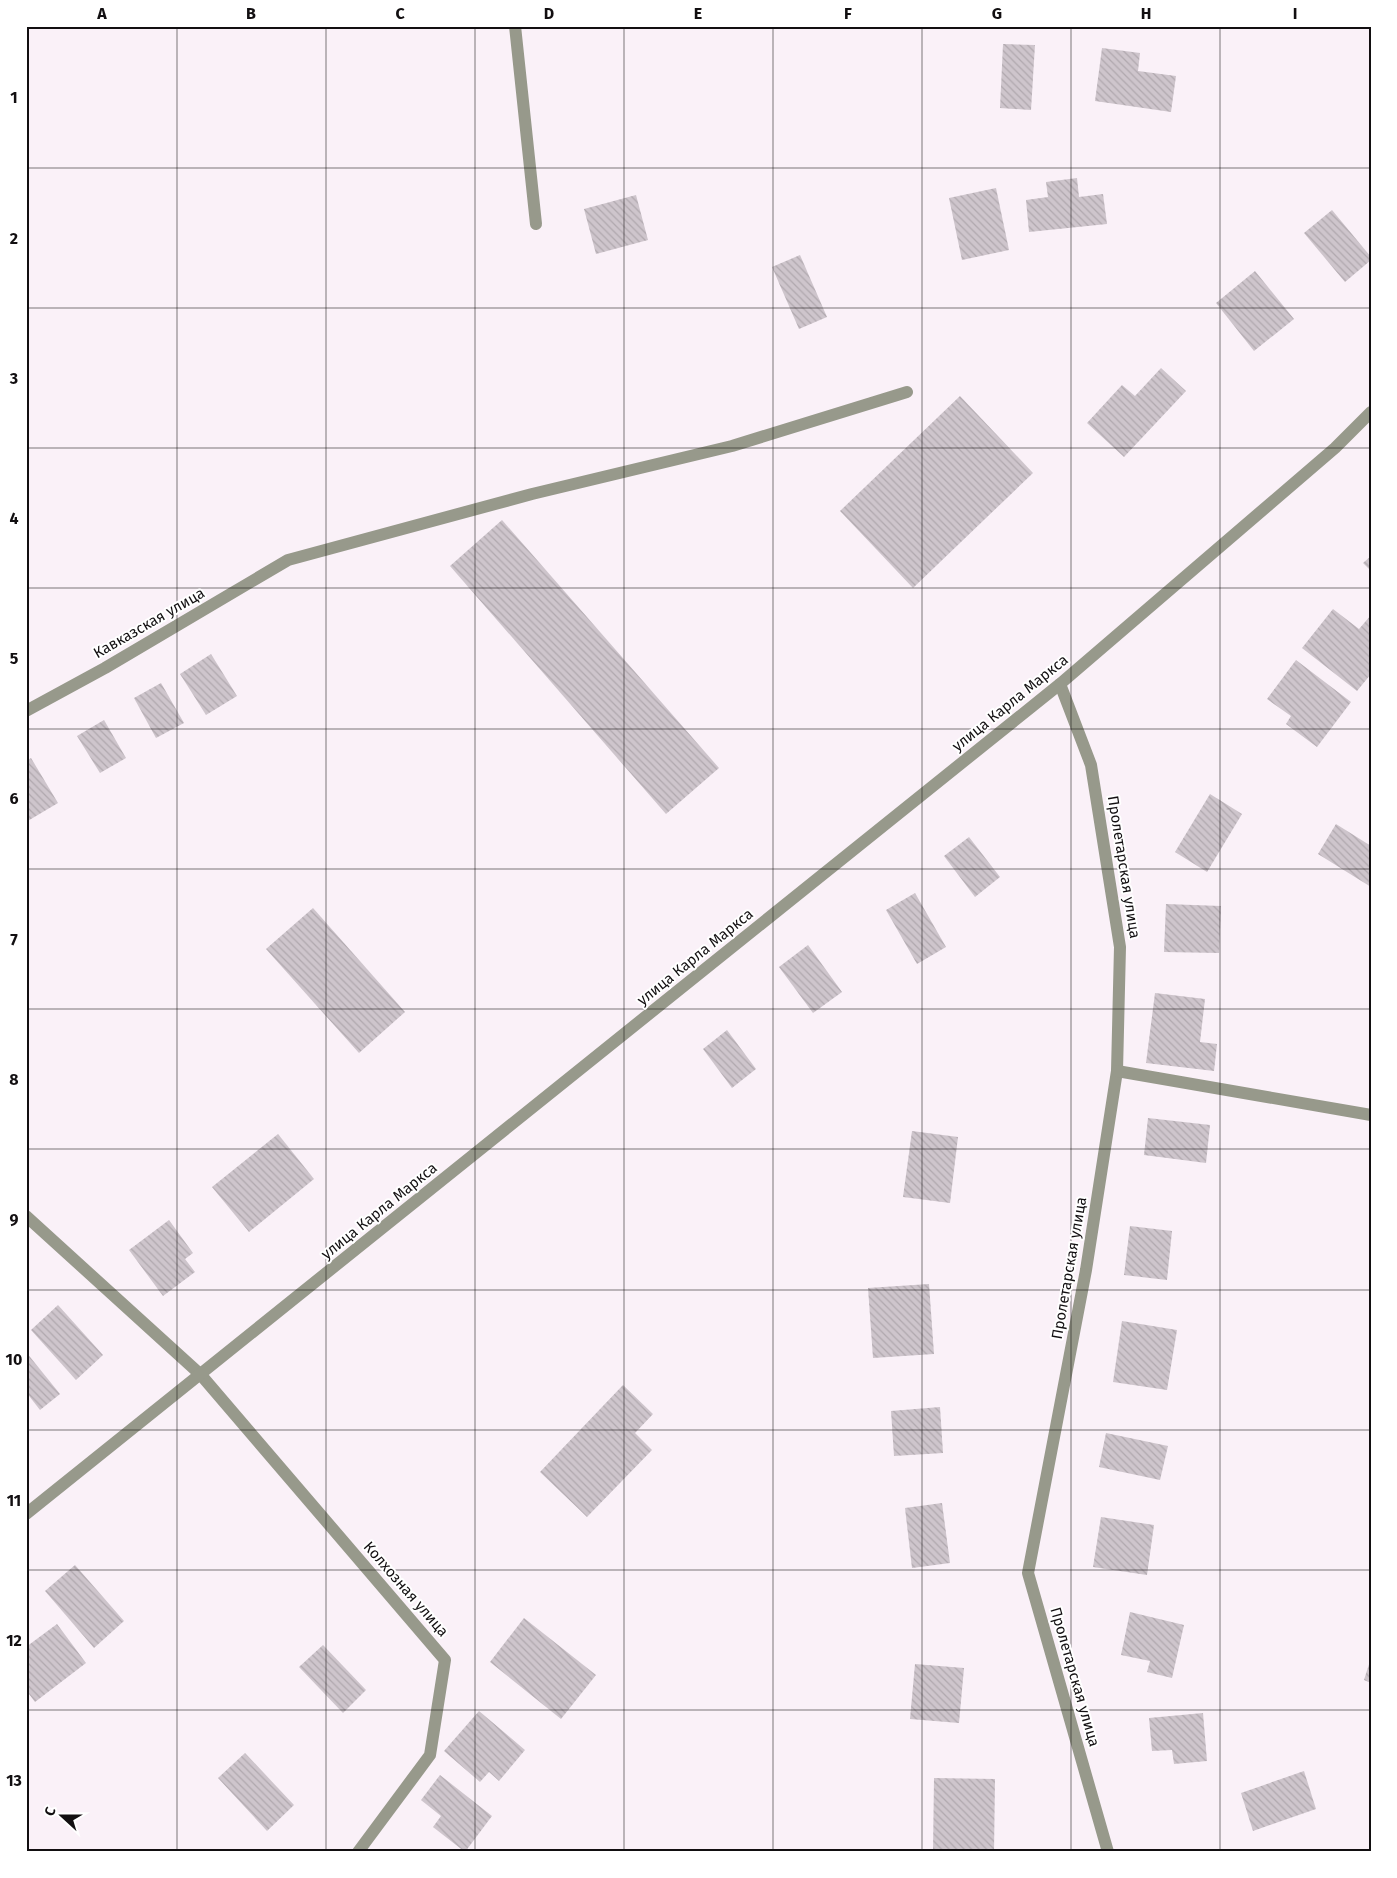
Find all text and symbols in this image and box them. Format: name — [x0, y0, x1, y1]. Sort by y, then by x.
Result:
text: A — [96, 4, 107, 23]
text: B — [246, 4, 256, 23]
text: C — [395, 4, 405, 23]
text: D — [544, 4, 554, 23]
text: E — [694, 4, 702, 23]
text: F — [844, 4, 852, 23]
text: G — [992, 4, 1002, 23]
text: H — [1141, 4, 1151, 23]
text: I — [1293, 4, 1297, 23]
text: 1 — [10, 88, 18, 107]
text: 2 — [10, 229, 18, 248]
text: 3 — [9, 369, 18, 388]
text: 4 — [9, 509, 19, 528]
street label: Кавказская улица — [90, 584, 208, 662]
text: 5 — [10, 649, 19, 668]
street label: улица Карла Маркса — [948, 651, 1072, 755]
text: 6 — [9, 789, 19, 808]
street label: Пролетарская улица — [1104, 794, 1144, 940]
street label: улица Карла Маркса — [633, 905, 757, 1009]
text: 7 — [10, 930, 18, 949]
text: 8 — [9, 1070, 19, 1089]
street label: улица Карла Маркса — [317, 1159, 441, 1263]
street label: Пролетарская улица — [1048, 1195, 1090, 1341]
text: 9 — [10, 1210, 19, 1229]
text: 10 — [6, 1350, 22, 1369]
text: 11 — [7, 1491, 21, 1510]
street label: Колхозная улица — [360, 1538, 452, 1640]
street label: Пролетарская улица — [1046, 1605, 1104, 1749]
text: 12 — [6, 1631, 22, 1650]
text: 13 — [6, 1771, 22, 1790]
north arrow — [38, 1790, 88, 1840]
text: С — [41, 1805, 60, 1818]

